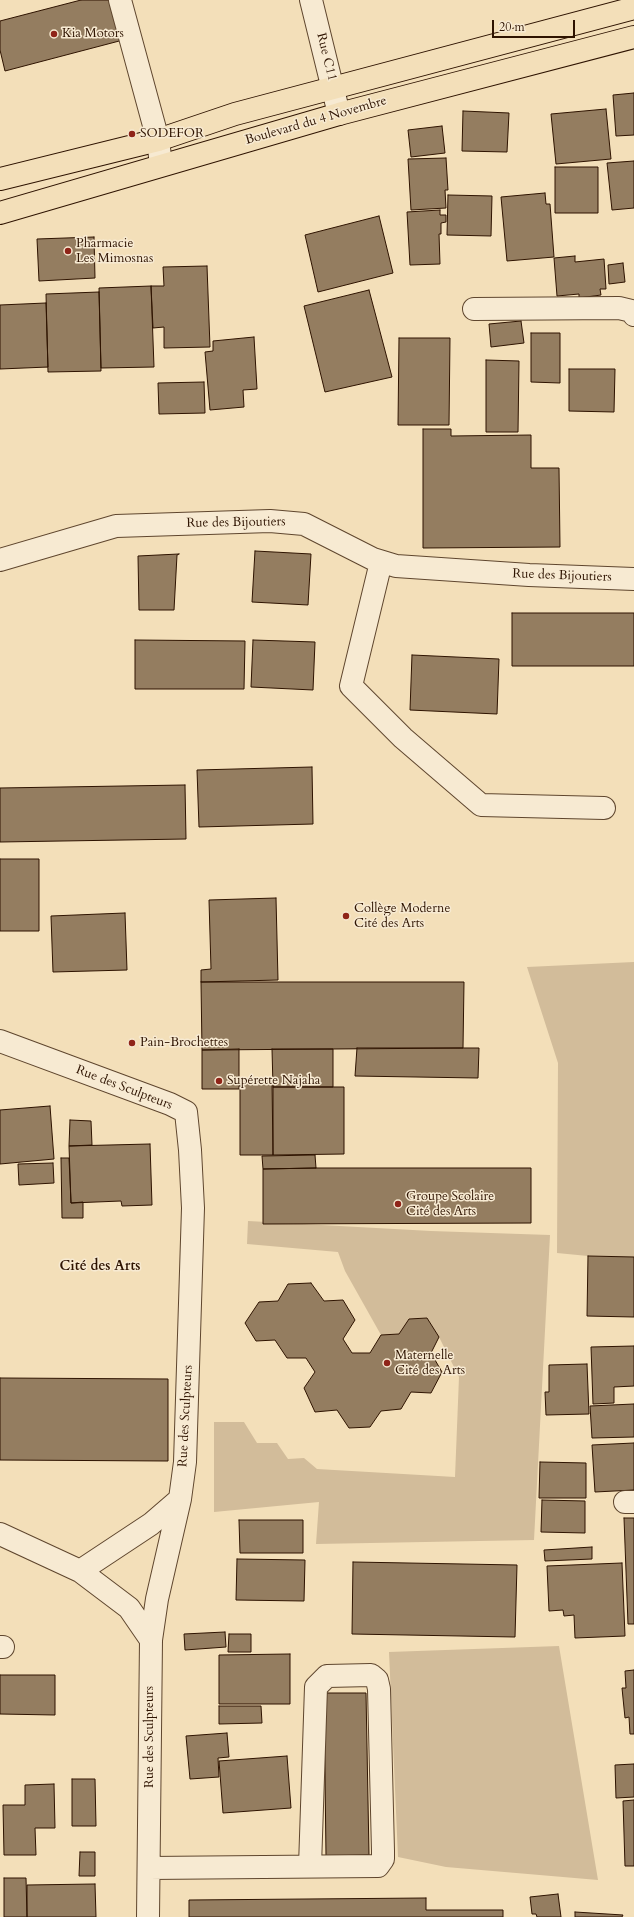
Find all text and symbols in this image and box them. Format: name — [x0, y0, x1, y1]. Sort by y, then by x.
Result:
scale bar — [494, 12, 577, 38]
text: 20 m — [499, 19, 525, 35]
place label: Kia Motors — [62, 26, 124, 42]
marker: Kia Motors — [49, 29, 59, 39]
street label: Rue C11 — [313, 31, 339, 83]
street label: Boulevard du 4 Novembre — [243, 93, 389, 149]
place label: SODEFOR — [140, 126, 204, 142]
marker: SODEFOR — [127, 129, 137, 139]
place label: Pharmacie Les Mimosnas — [76, 236, 153, 267]
marker: Pharmacie Les Mimosnas — [63, 246, 73, 256]
street label: Rue des Bijoutiers — [186, 514, 286, 532]
street label: Rue des Bijoutiers — [512, 566, 612, 586]
place label: Collège Moderne Cité des Arts — [354, 901, 450, 932]
marker: Collège Moderne Cité des Arts — [341, 911, 351, 921]
place label: Pain-Brochettes — [140, 1035, 228, 1051]
marker: Pain-Brochettes — [127, 1038, 137, 1048]
street label: Rue des Sculpteurs — [73, 1062, 175, 1114]
place label: Supérette Najaha — [227, 1073, 320, 1089]
marker: Supérette Najaha — [214, 1076, 224, 1086]
place label: Groupe Scolaire Cité des Arts — [406, 1189, 494, 1220]
marker: Groupe Scolaire Cité des Arts — [393, 1199, 403, 1209]
district label: Cité des Arts — [59, 1259, 141, 1275]
place label: Maternelle Cité des Arts — [395, 1348, 465, 1379]
marker: Maternelle Cité des Arts — [382, 1358, 392, 1368]
street label: Rue des Sculpteurs — [176, 1365, 196, 1467]
street label: Rue des Sculpteurs — [142, 1686, 158, 1788]

